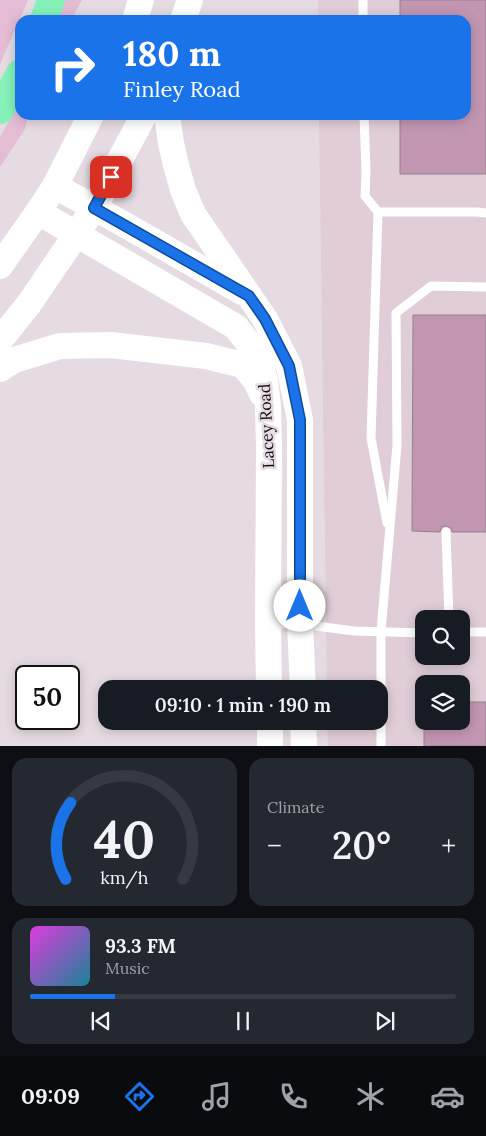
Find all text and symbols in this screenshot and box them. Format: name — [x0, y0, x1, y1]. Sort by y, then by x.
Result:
text: 180 m — [123, 31, 221, 76]
icon: right — [40, 35, 105, 100]
text: Finley Road — [123, 75, 241, 103]
pin — [90, 156, 132, 198]
icon: arrive — [97, 163, 125, 191]
street label: Lacey Road — [254, 383, 278, 469]
position arrow — [273, 579, 325, 631]
map controls — [415, 610, 470, 730]
button: search — [415, 610, 470, 665]
speed limit sign: 50 — [15, 665, 80, 730]
button: layers — [415, 675, 470, 730]
text: 09:10 · 1 min · 190 m — [155, 693, 331, 717]
text: Climate — [267, 797, 324, 817]
text: 40 — [94, 806, 155, 872]
text: 20° — [332, 821, 391, 869]
text: − — [267, 828, 282, 864]
text: + — [441, 828, 456, 864]
text: km/h — [100, 866, 149, 889]
text: 93.3 FM — [105, 934, 176, 958]
text: Music — [105, 958, 150, 978]
icon: previous — [87, 1007, 115, 1035]
icon: pause — [229, 1007, 257, 1035]
icon: next — [371, 1007, 399, 1035]
icon: directions — [122, 1079, 157, 1114]
icon: music — [199, 1079, 234, 1114]
icon: phone — [276, 1079, 311, 1114]
icon: climate — [353, 1079, 388, 1114]
icon: car — [430, 1079, 465, 1114]
text: 09:09 — [21, 1082, 80, 1110]

